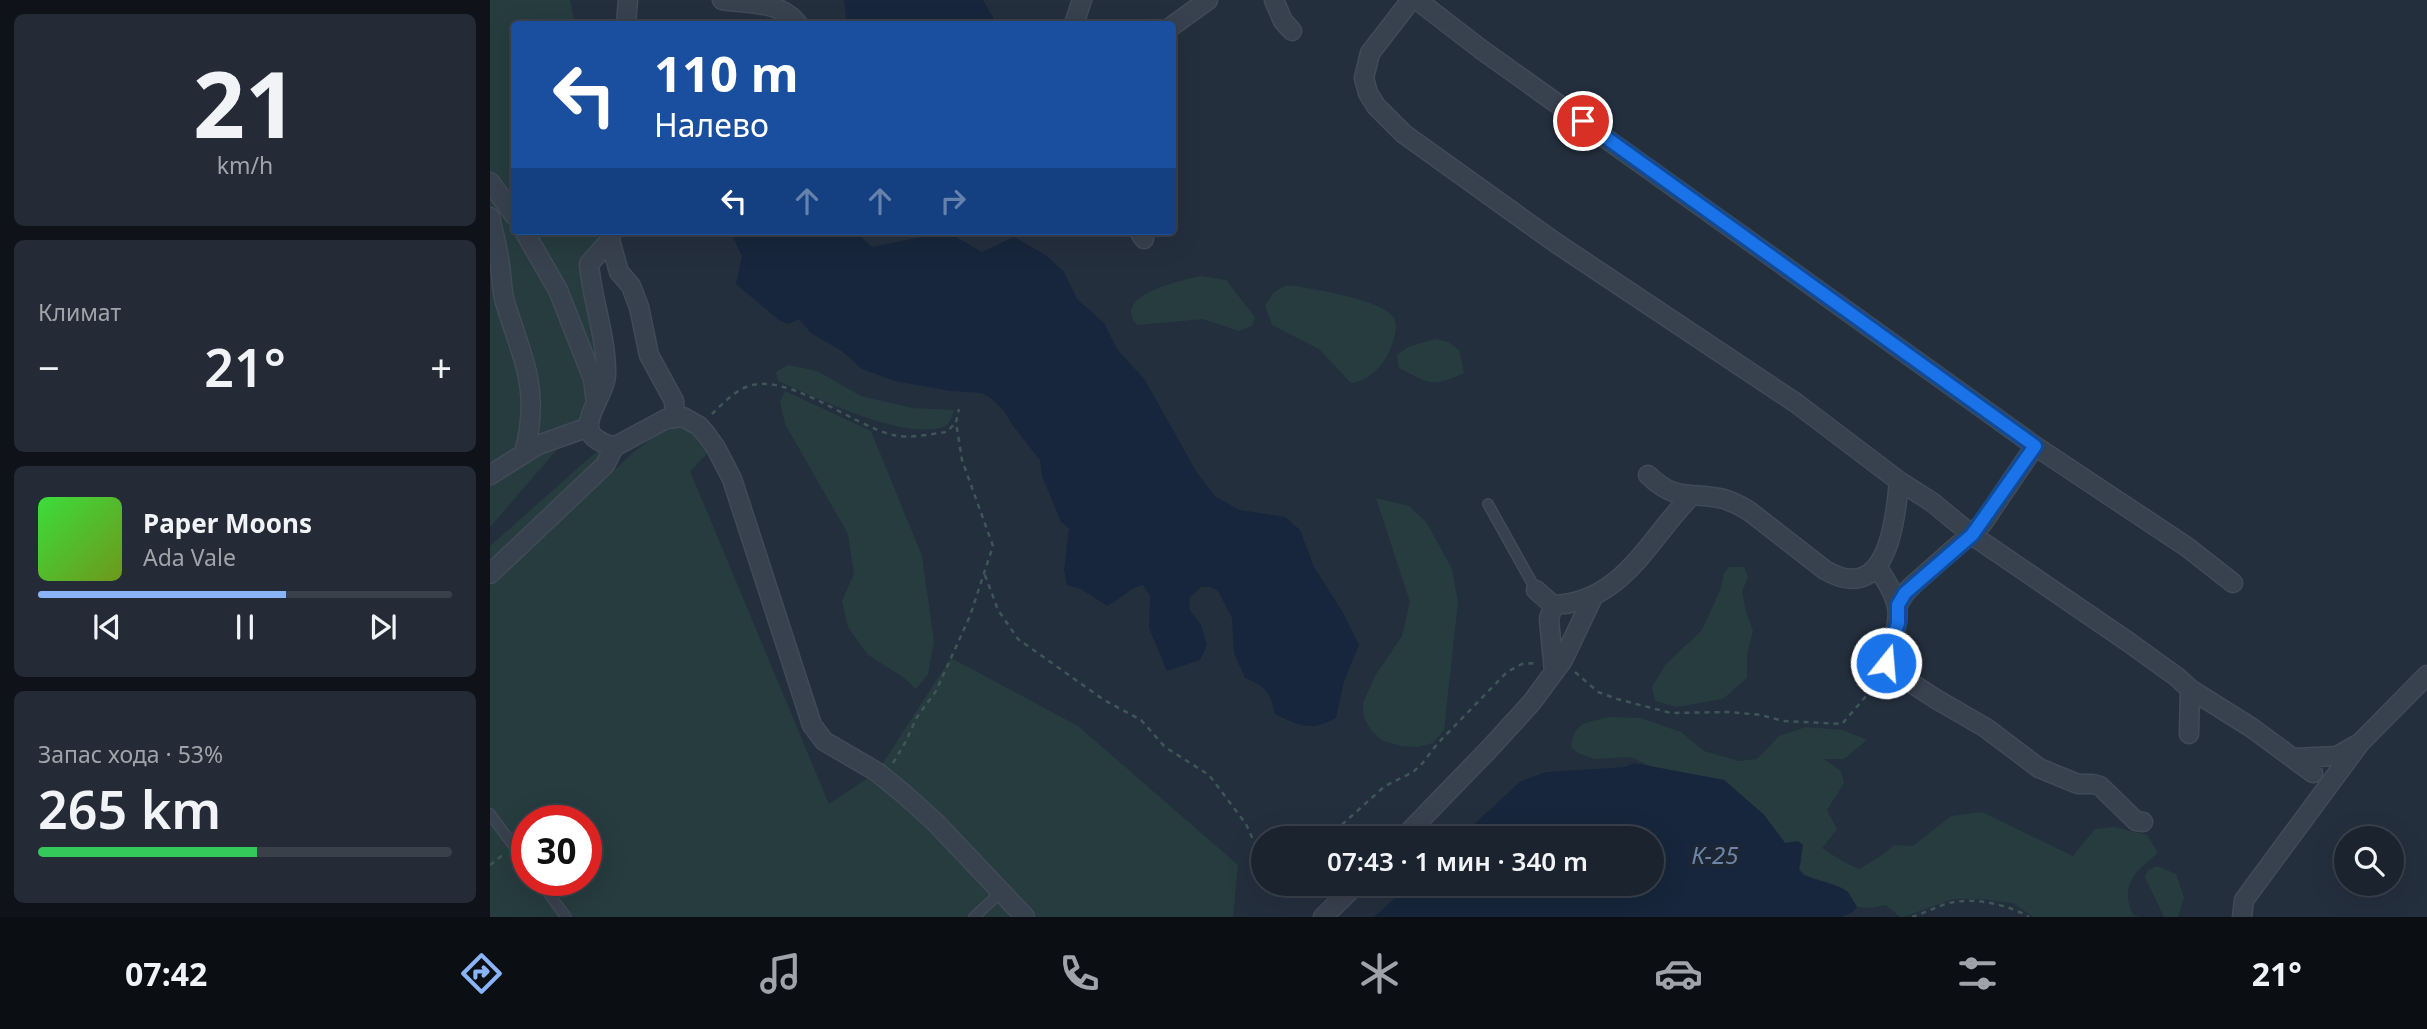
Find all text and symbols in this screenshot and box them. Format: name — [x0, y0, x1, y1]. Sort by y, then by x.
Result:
text: 110 m — [654, 40, 799, 106]
text: 21 — [193, 41, 297, 165]
icon: left — [539, 49, 630, 140]
pin — [1553, 91, 1613, 151]
icon: arrive — [1564, 102, 1602, 140]
text: Налево — [654, 103, 769, 146]
text: km/h — [217, 149, 273, 181]
icon: left — [715, 182, 753, 220]
icon: ahead — [788, 182, 826, 220]
icon: ahead — [861, 182, 899, 220]
icon: right — [934, 182, 972, 220]
text: Климат — [38, 296, 121, 328]
text: 21° — [204, 331, 286, 402]
text: − — [38, 341, 60, 393]
text: + — [430, 341, 452, 393]
text: Paper Moons — [143, 505, 312, 541]
text: Ada Vale — [143, 541, 236, 573]
icon: previous — [88, 608, 126, 646]
icon: pause — [226, 608, 264, 646]
icon: next — [364, 608, 402, 646]
position arrow — [1849, 626, 1923, 700]
text: Запас хода · 53% — [38, 738, 223, 770]
text: 265 km — [38, 773, 221, 844]
speed limit sign: 30 — [511, 805, 602, 896]
map controls — [2334, 826, 2404, 896]
button: search — [2334, 826, 2404, 896]
water label: К-25 — [1692, 838, 1738, 871]
text: 07:43 · 1 мин · 340 m — [1327, 843, 1588, 879]
icon: directions — [457, 949, 506, 998]
icon: music — [756, 949, 805, 998]
icon: phone — [1055, 949, 1104, 998]
icon: climate — [1355, 949, 1404, 998]
icon: car — [1654, 949, 1703, 998]
icon: filters — [1953, 949, 2002, 998]
text: 07:42 — [125, 952, 207, 995]
text: 21° — [2252, 952, 2302, 995]

